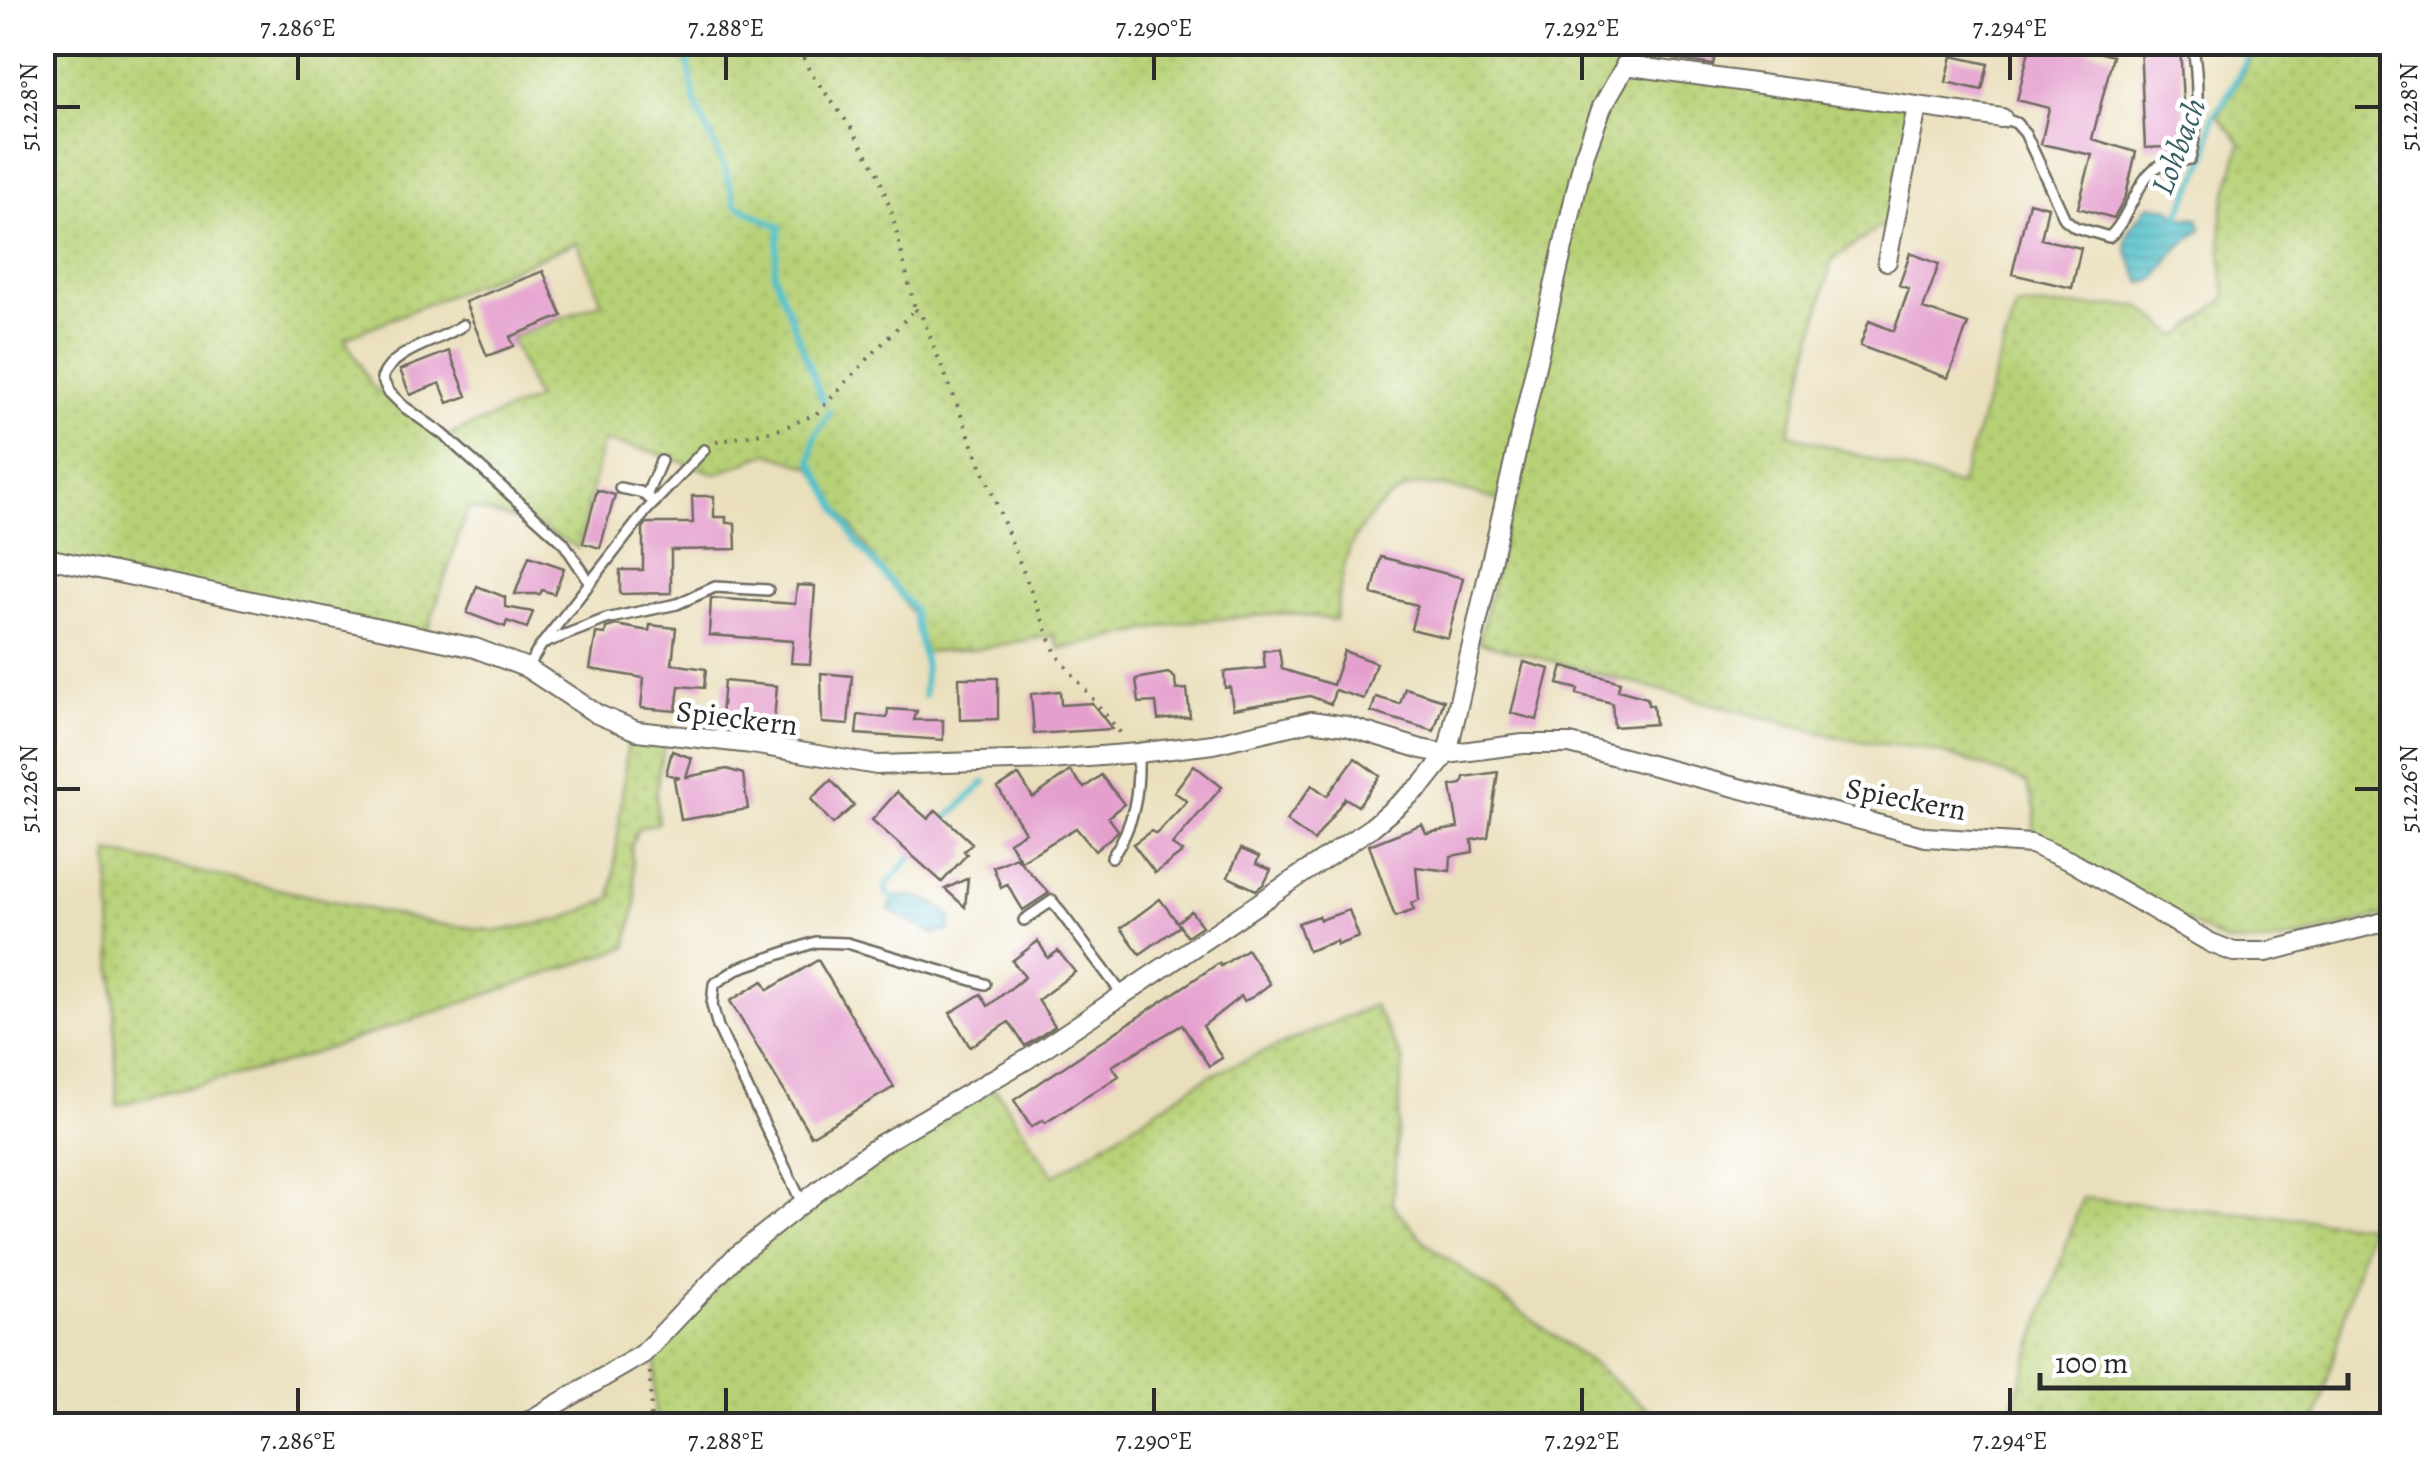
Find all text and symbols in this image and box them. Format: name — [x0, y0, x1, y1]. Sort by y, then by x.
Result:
text: 7.286°E — [260, 11, 336, 45]
text: 7.288°E — [688, 11, 764, 45]
text: 7.290°E — [1115, 11, 1193, 45]
text: 7.292°E — [1544, 11, 1620, 45]
text: 7.294°E — [1972, 11, 2048, 45]
text: 51.228°N — [12, 63, 46, 151]
text: 51.228°N — [2392, 63, 2426, 151]
water label: Lohbach — [2140, 91, 2216, 201]
street label: Spieckern — [674, 691, 800, 745]
text: 51.226°N — [12, 745, 46, 833]
text: 51.226°N — [2392, 745, 2426, 833]
street label: Spieckern — [1842, 768, 1970, 830]
scale bar — [2040, 1328, 2348, 1390]
text: 100 m — [2055, 1343, 2128, 1383]
text: 7.286°E — [260, 1424, 336, 1458]
text: 7.288°E — [688, 1424, 764, 1458]
text: 7.290°E — [1115, 1424, 1193, 1458]
text: 7.292°E — [1544, 1424, 1620, 1458]
text: 7.294°E — [1972, 1424, 2048, 1458]

